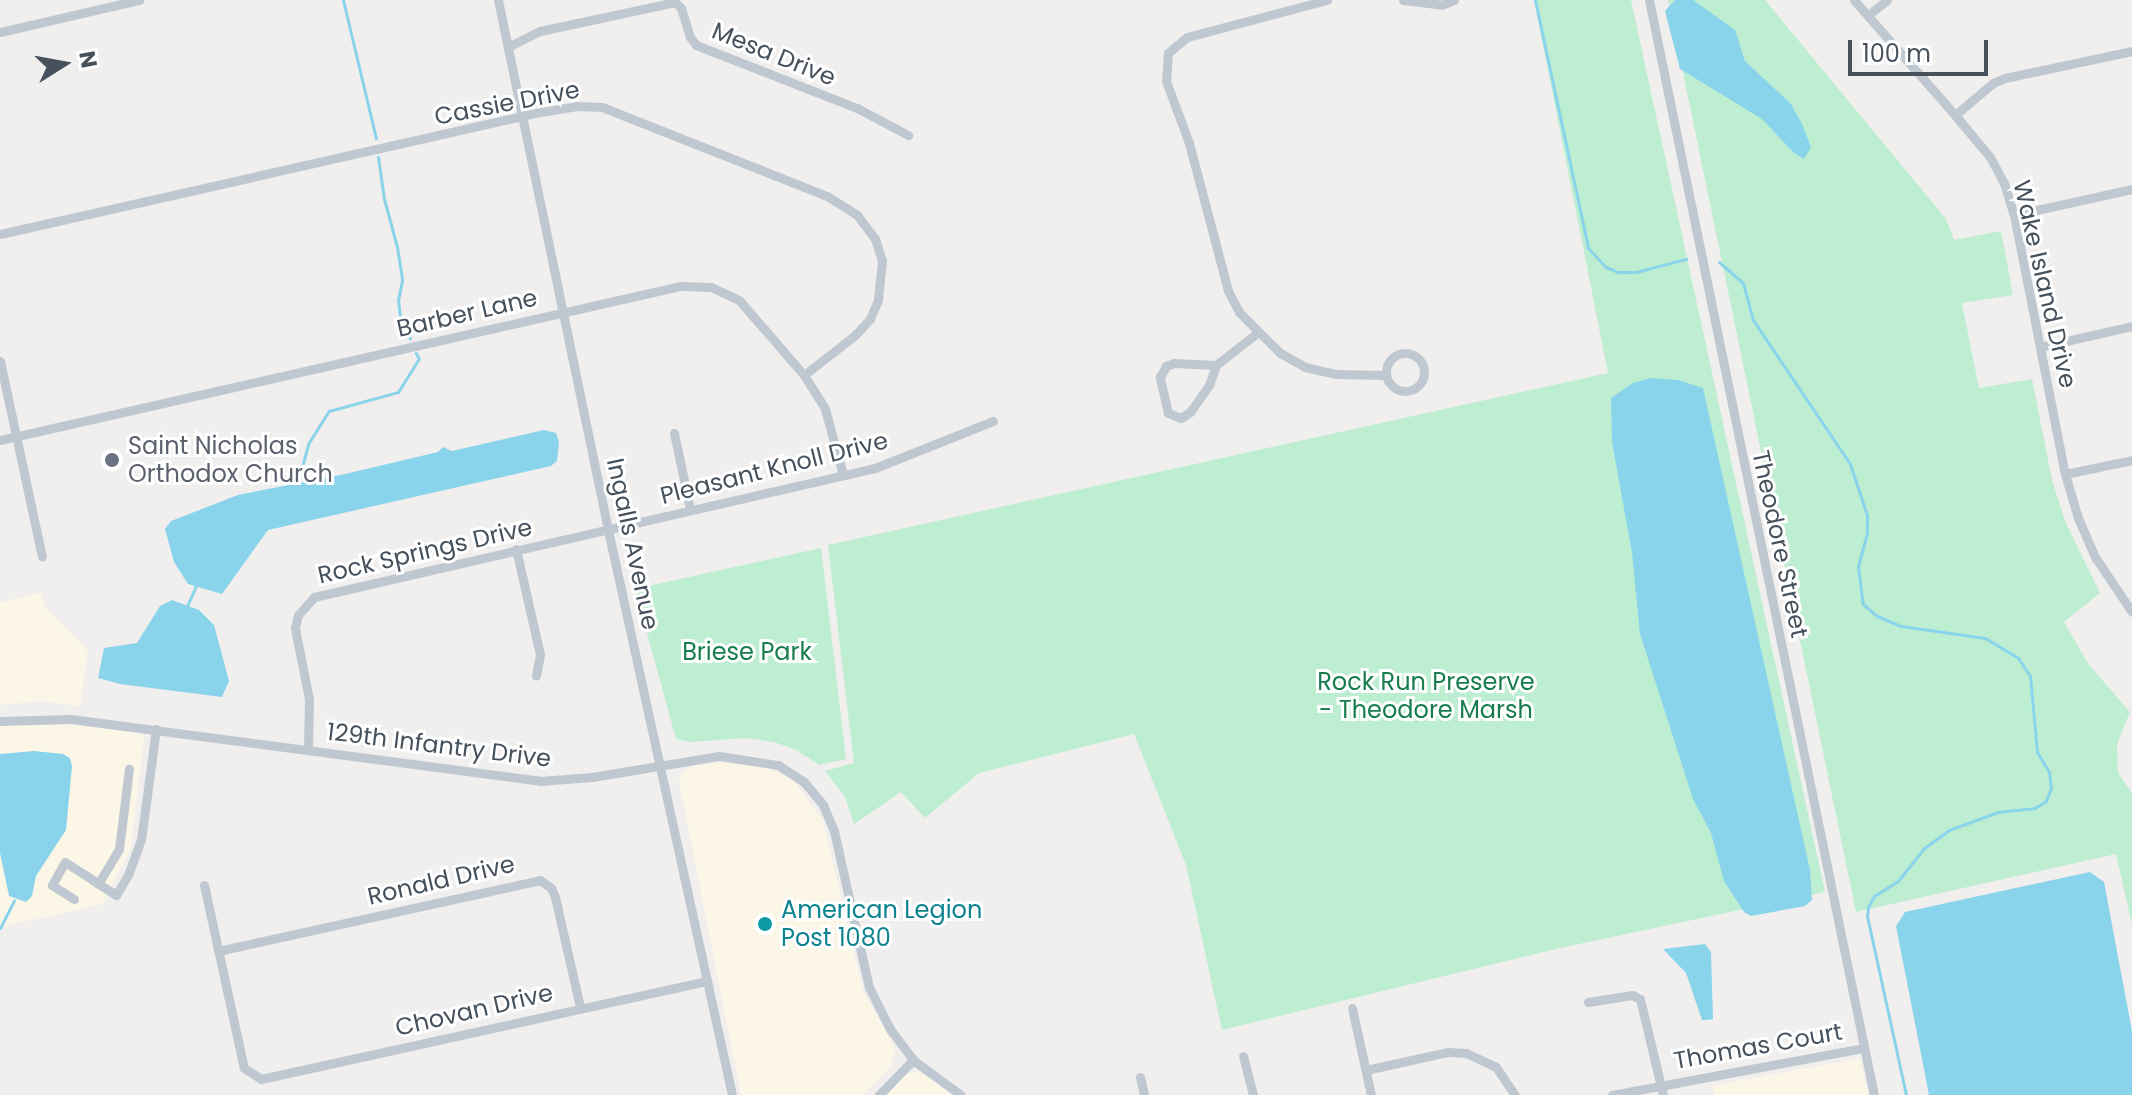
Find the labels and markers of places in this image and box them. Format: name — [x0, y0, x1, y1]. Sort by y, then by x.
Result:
place label: Saint Nicholas Orthodox Church — [128, 432, 333, 488]
marker: Saint Nicholas Orthodox Church — [103, 451, 121, 469]
place label: American Legion Post 1080 — [781, 896, 982, 952]
marker: American Legion Post 1080 — [756, 915, 774, 933]

